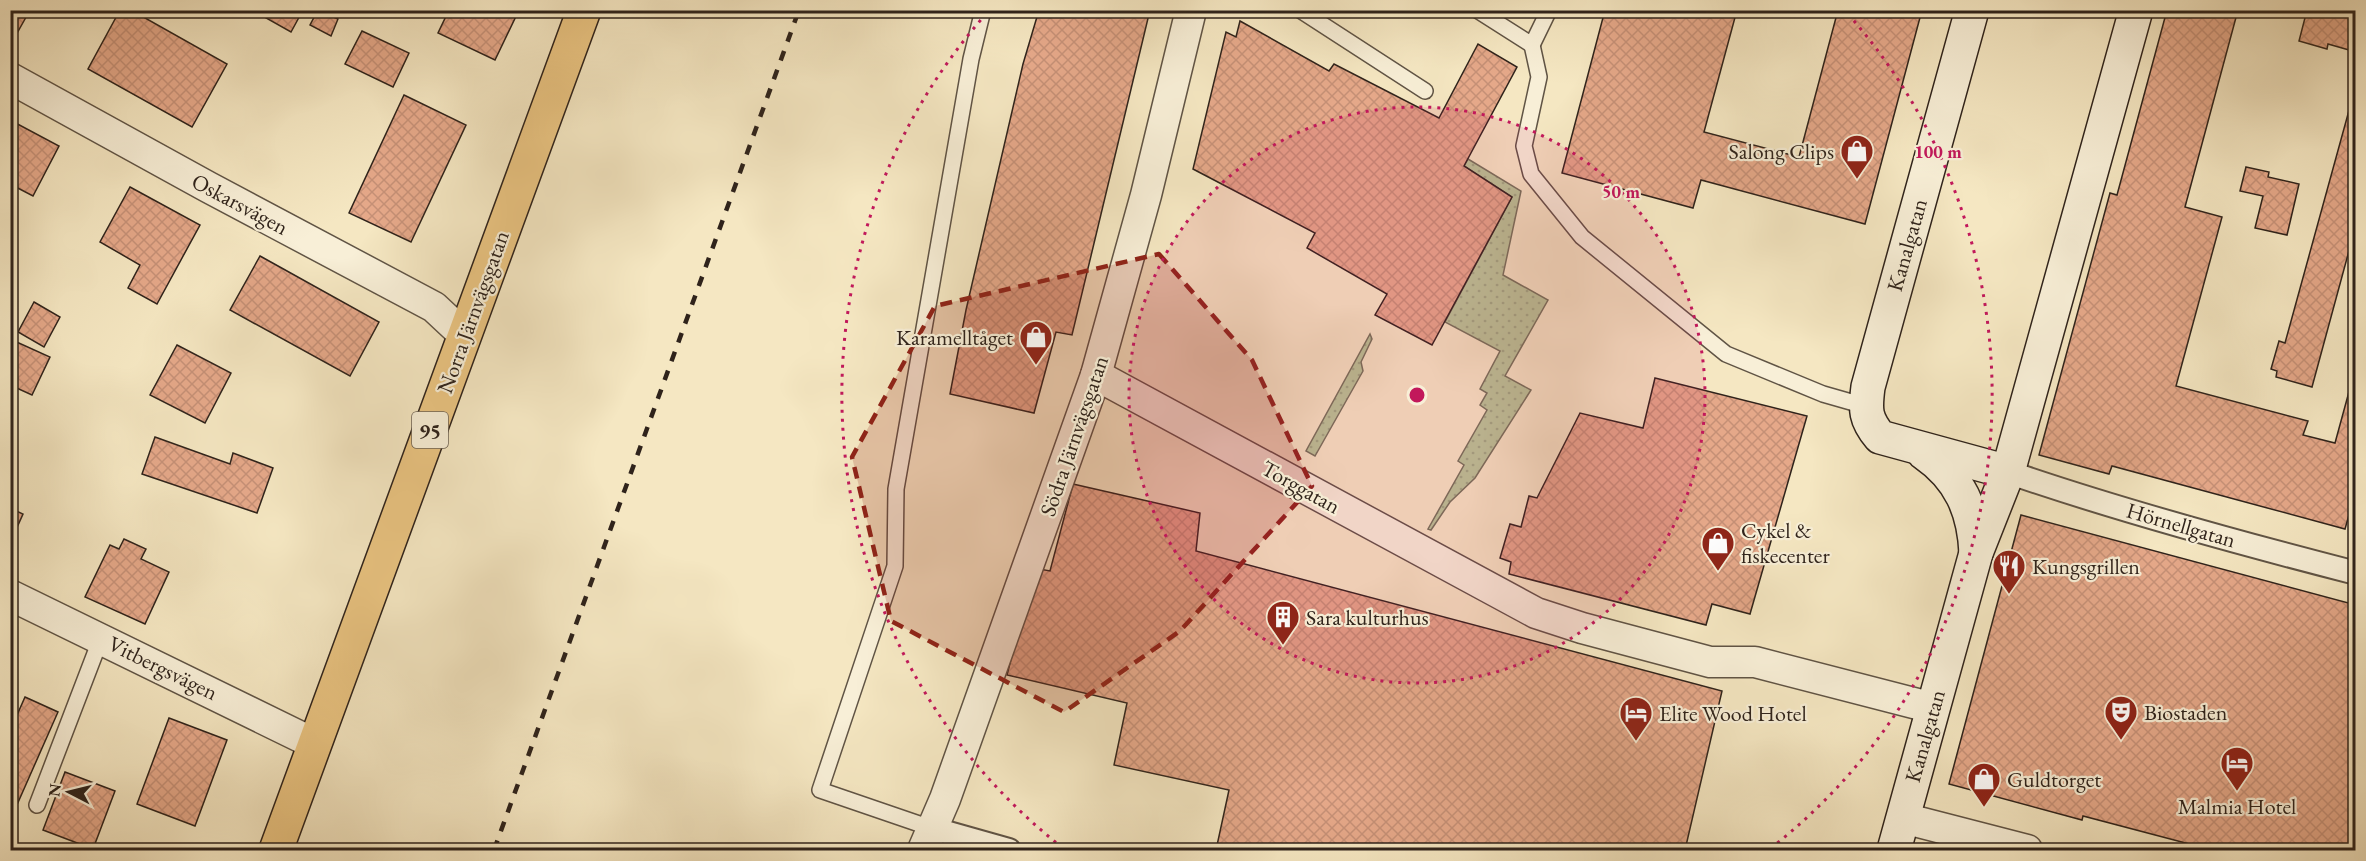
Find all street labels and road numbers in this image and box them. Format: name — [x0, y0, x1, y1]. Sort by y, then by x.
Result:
street label: Oskarsvägen — [187, 166, 294, 242]
street label: Kanalgatan — [1880, 195, 1934, 295]
street label: Norra Järnvägsgatan — [430, 226, 516, 397]
street label: Södra Järnvägsgatan — [1033, 352, 1115, 520]
road number: 95 — [412, 412, 448, 448]
street label: Torggatan — [1256, 453, 1346, 521]
street label: Hörnellgatan — [2123, 496, 2239, 555]
street label: Vitbergsvägen — [103, 629, 223, 707]
street label: Kanalgatan — [1898, 686, 1952, 786]

